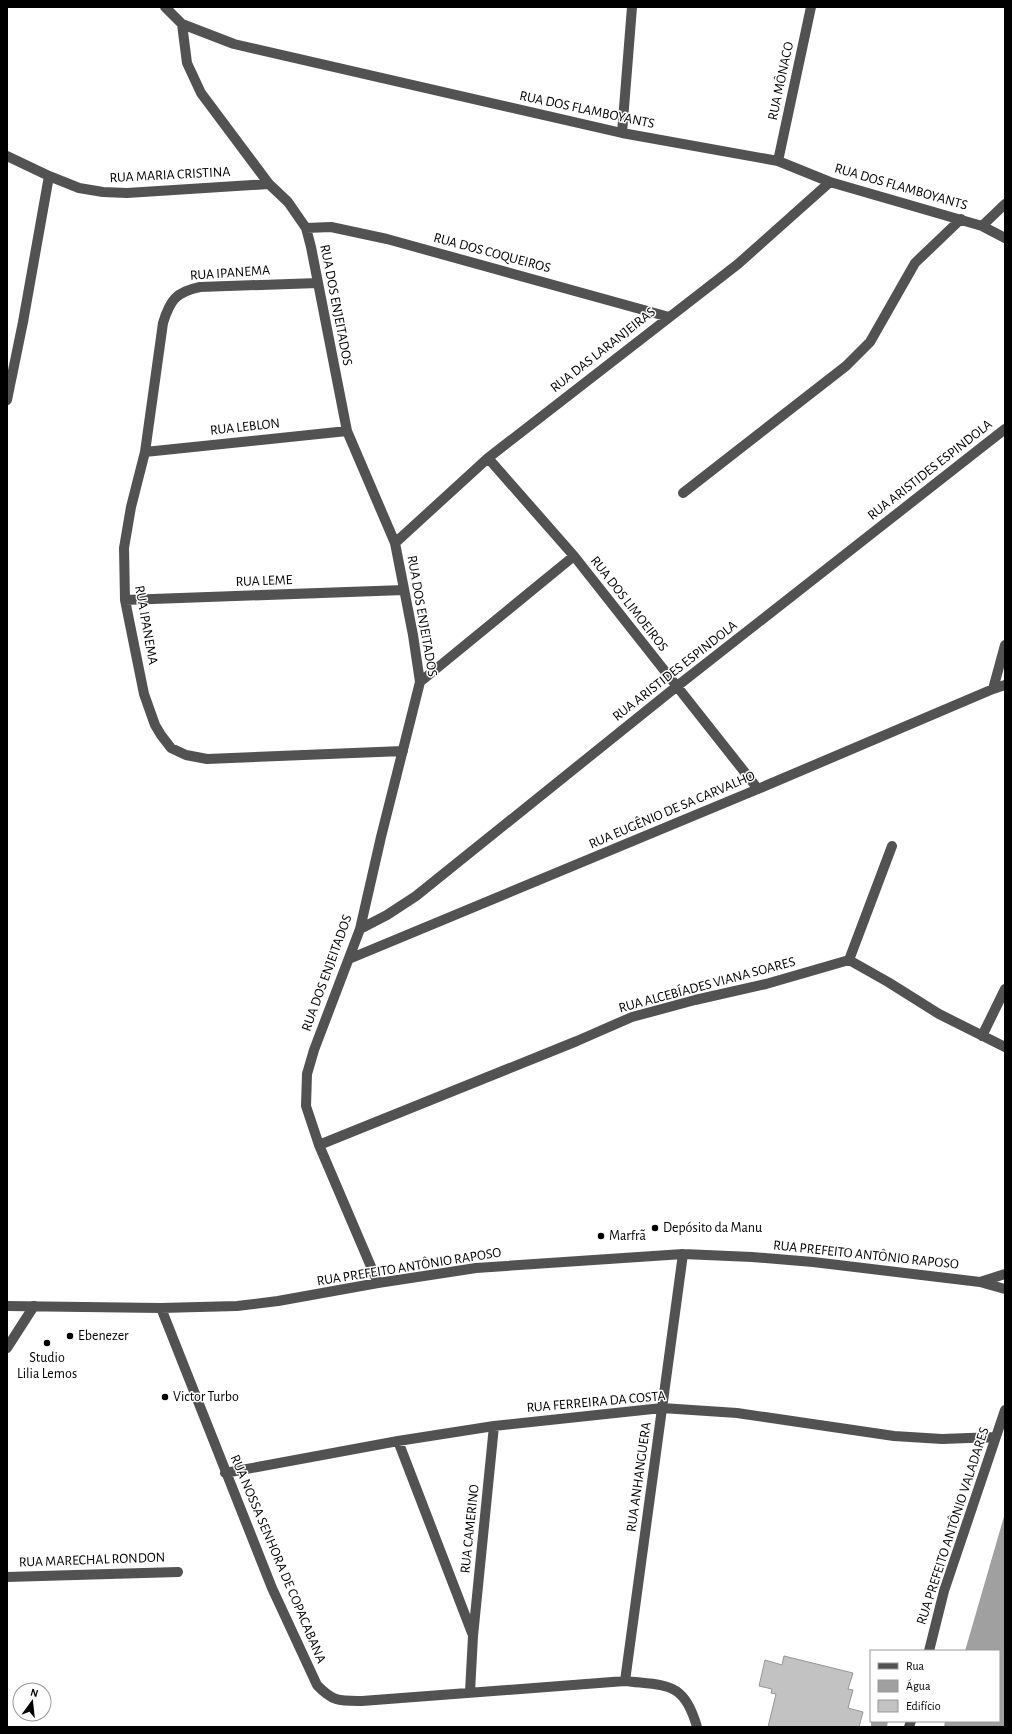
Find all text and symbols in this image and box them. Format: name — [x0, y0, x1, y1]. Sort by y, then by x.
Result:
street label: RUA MÔNACO — [764, 40, 796, 122]
street label: RUA DOS FLAMBOYANTS — [518, 89, 656, 131]
street label: RUA DOS FLAMBOYANTS — [833, 161, 969, 213]
street label: RUA MARIA CRISTINA — [109, 165, 231, 185]
street label: RUA DOS COQUEIROS — [432, 231, 552, 275]
street label: RUA DOS ENJEITADOS — [317, 243, 355, 367]
street label: RUA IPANEMA — [189, 263, 271, 283]
street label: RUA DAS LARANJEIRAS — [548, 305, 658, 395]
street label: RUA LEBLON — [209, 416, 281, 438]
street label: RUA ARISTIDES ESPINDOLA — [865, 417, 995, 523]
street label: RUA DOS ENJEITADOS — [404, 554, 440, 678]
street label: RUA DOS LIMOEIROS — [588, 554, 670, 654]
street label: RUA LEME — [235, 573, 293, 589]
street label: RUA IPANEMA — [132, 584, 160, 666]
street label: RUA ARISTIDES ESPINDOLA — [610, 618, 740, 724]
street label: RUA EUGÊNIO DE SA CARVALHO — [586, 767, 757, 851]
street label: RUA DOS ENJEITADOS — [299, 913, 355, 1033]
street label: RUA ALCEBÍADES VIANA SOARES — [616, 952, 797, 1015]
place label: Depósito da Manu — [663, 1221, 762, 1235]
marker: Depósito da Manu — [650, 1223, 660, 1233]
place label: Marfrã — [609, 1229, 646, 1243]
marker: Marfrã — [596, 1231, 606, 1241]
street label: RUA PREFEITO ANTÔNIO RAPOSO — [772, 1236, 960, 1272]
street label: RUA PREFEITO ANTÔNIO RAPOSO — [315, 1244, 502, 1289]
place label: Ebenezer — [78, 1329, 129, 1343]
marker: Ebenezer — [65, 1331, 75, 1341]
marker: Studio Lilia Lemos — [42, 1338, 52, 1348]
place label: Studio Lilia Lemos — [17, 1351, 77, 1381]
street label: RUA FERREIRA DA COSTA — [526, 1389, 666, 1415]
place label: Victor Turbo — [173, 1390, 239, 1404]
marker: Victor Turbo — [160, 1392, 170, 1402]
street label: RUA ANHANGUERA — [624, 1421, 654, 1533]
street label: RUA PREFEITO ANTÔNIO VALADARES — [913, 1425, 992, 1626]
street label: RUA NOSSA SENHORA DE COPACABANA — [228, 1453, 328, 1665]
street label: RUA CAMERINO — [458, 1484, 482, 1574]
street label: RUA MARECHAL RONDON — [19, 1550, 165, 1570]
legend — [870, 1650, 1000, 1722]
text: Rua — [906, 1660, 925, 1672]
text: Água — [906, 1679, 931, 1692]
north arrow — [12, 1682, 52, 1722]
text: N — [29, 1687, 40, 1699]
text: Edifício — [906, 1700, 941, 1712]

